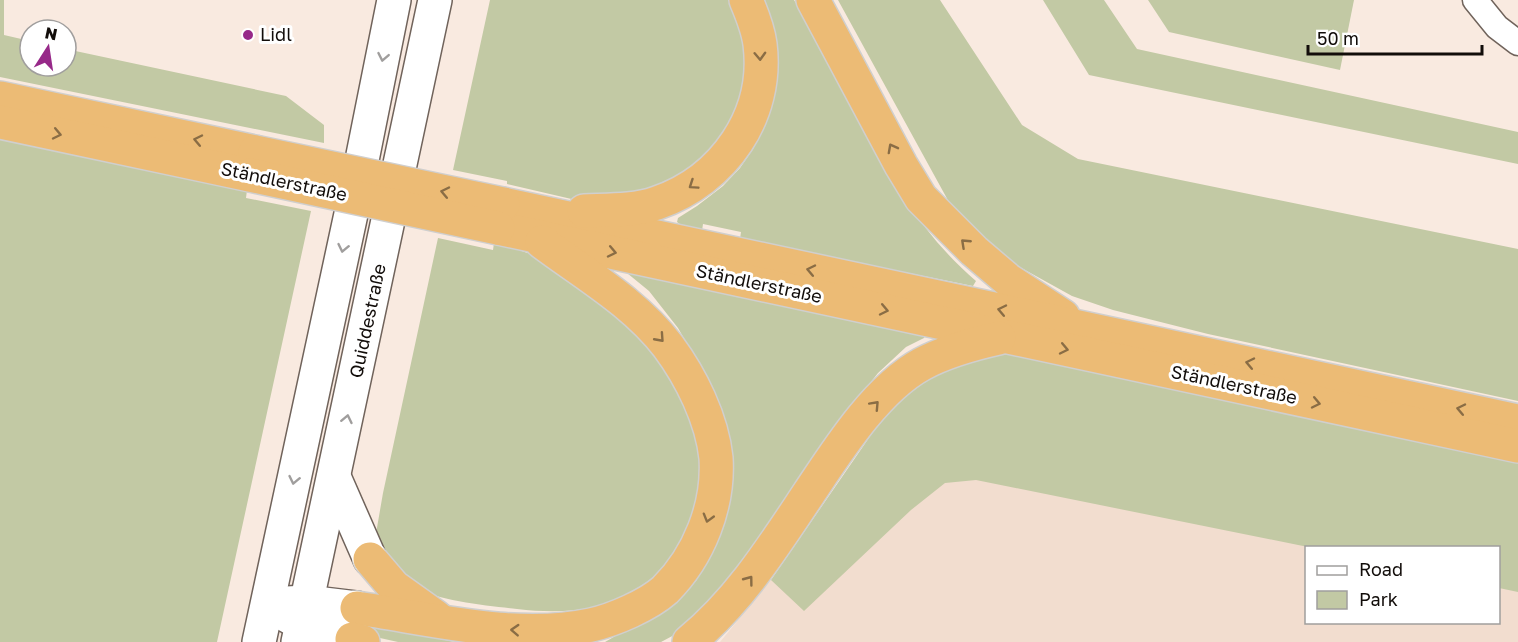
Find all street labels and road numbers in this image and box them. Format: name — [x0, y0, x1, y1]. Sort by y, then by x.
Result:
street label: Ständlerstraße — [219, 157, 349, 205]
street label: Ständlerstraße — [694, 259, 824, 307]
street label: Quiddestraße — [344, 262, 390, 380]
street label: Ständlerstraße — [1169, 360, 1299, 408]

